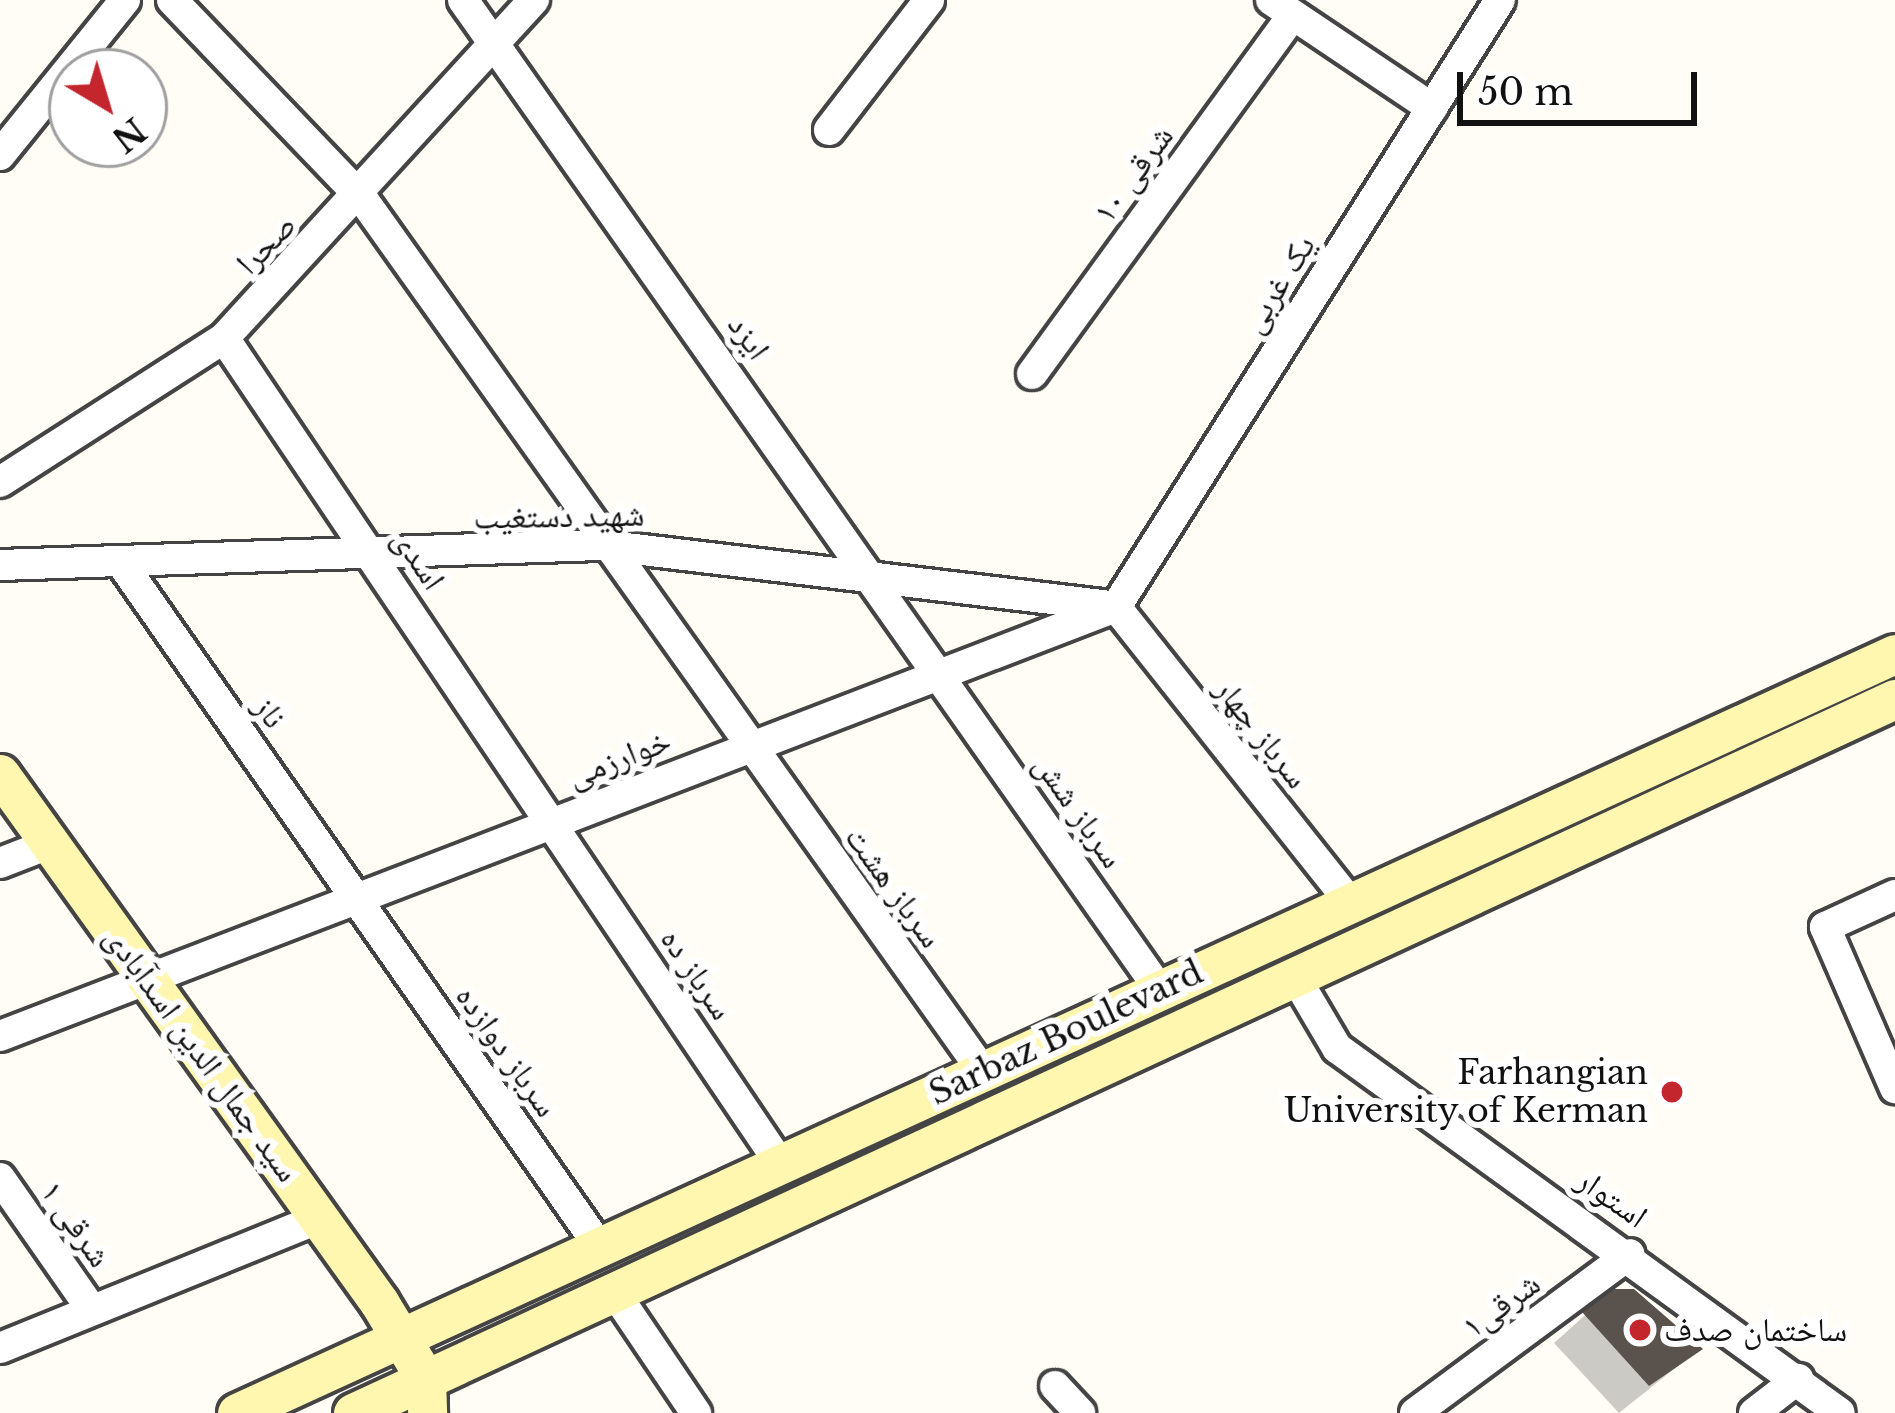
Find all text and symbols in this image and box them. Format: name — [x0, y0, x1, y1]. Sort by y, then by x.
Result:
north arrow — [48, 48, 168, 168]
scale bar — [1463, 48, 1703, 122]
text: 50 m — [1478, 70, 1573, 115]
text: N — [104, 109, 153, 160]
street label: شرقی ۱۰ — [1084, 118, 1182, 230]
street label: صحرا — [228, 205, 304, 283]
street label: یک غربی — [1233, 228, 1323, 340]
street label: ایزد — [720, 307, 778, 367]
street label: شهید دستغیب — [473, 495, 645, 537]
street label: اسدی — [384, 521, 454, 597]
street label: سرباز چهار — [1207, 670, 1317, 796]
street label: ناز — [245, 688, 295, 736]
street label: خوارزمی — [562, 720, 676, 796]
street label: سرباز شش — [1026, 746, 1132, 876]
street label: سرباز هشت — [837, 819, 951, 955]
street label: سید جمال الدین اسدآبادی — [96, 919, 308, 1189]
street label: سرباز ده — [652, 921, 742, 1027]
street label: Sarbaz Boulevard — [923, 952, 1209, 1114]
street label: سرباز دوازده — [447, 978, 567, 1124]
place label: Farhangian University of Kerman — [1283, 1053, 1648, 1131]
marker: Farhangian University of Kerman — [1659, 1079, 1685, 1105]
street label: استوار — [1569, 1160, 1655, 1236]
street label: شرقی ۱ — [32, 1173, 120, 1275]
street label: شرقی۱ — [1454, 1264, 1548, 1346]
place label: ساختمان صدف — [1664, 1310, 1847, 1350]
marker: ساختمان صدف — [1627, 1317, 1653, 1343]

